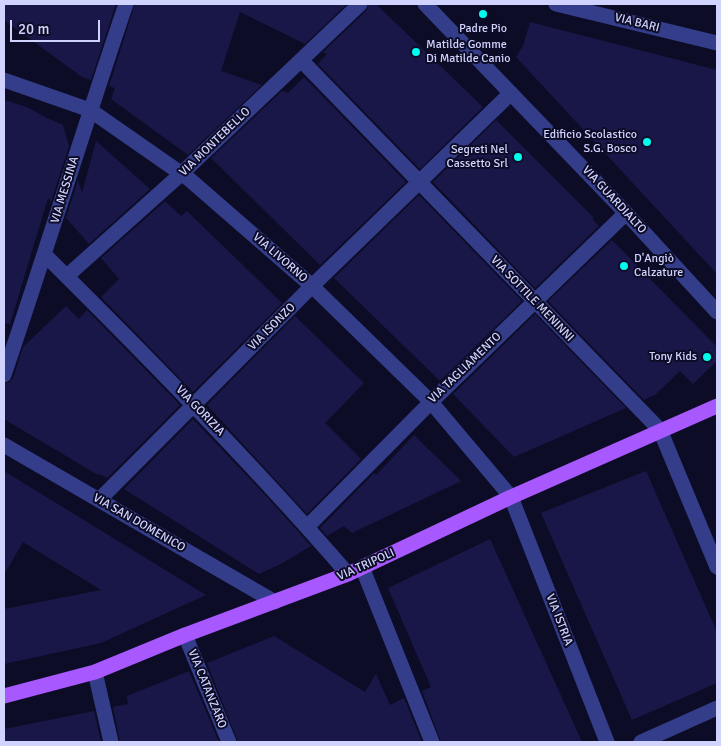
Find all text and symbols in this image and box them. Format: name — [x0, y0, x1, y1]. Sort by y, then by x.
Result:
marker: Padre Pio — [477, 8, 489, 20]
scale bar — [12, 10, 102, 42]
street label: VIA BARI — [613, 10, 661, 36]
text: 20 m — [18, 20, 49, 38]
place label: Padre Pio — [459, 22, 507, 36]
place label: Matilde Gomme Di Matilde Canio — [426, 38, 511, 66]
marker: Matilde Gomme Di Matilde Canio — [410, 46, 422, 58]
street label: VIA MONTEBELLO — [177, 105, 253, 179]
place label: Edificio Scolastico S.G. Bosco — [543, 128, 637, 156]
marker: Edificio Scolastico S.G. Bosco — [641, 136, 653, 148]
place label: Segreti Nel Cassetto Srl — [446, 143, 508, 171]
marker: Segreti Nel Cassetto Srl — [512, 151, 524, 163]
street label: VIA MESSINA — [48, 155, 82, 225]
street label: VIA GUARDIALTO — [579, 163, 649, 237]
street label: VIA LIVORNO — [250, 230, 310, 286]
place label: D'Angiò Calzature — [634, 252, 683, 280]
street label: VIA SOTTILE MENINNI — [487, 253, 577, 345]
marker: D'Angiò Calzature — [618, 260, 630, 272]
street label: VIA ISONZO — [245, 300, 299, 354]
street label: VIA TAGLIAMENTO — [426, 330, 504, 406]
place label: Tony Kids — [649, 350, 697, 364]
marker: Tony Kids — [701, 351, 713, 363]
street label: VIA GORIZIA — [172, 383, 228, 439]
street label: VIA SAN DOMENICO — [90, 491, 188, 555]
street label: VIA TRIPOLI — [335, 546, 397, 584]
street label: VIA ISTRIA — [543, 592, 575, 648]
street label: VIA CATANZARO — [185, 647, 229, 731]

